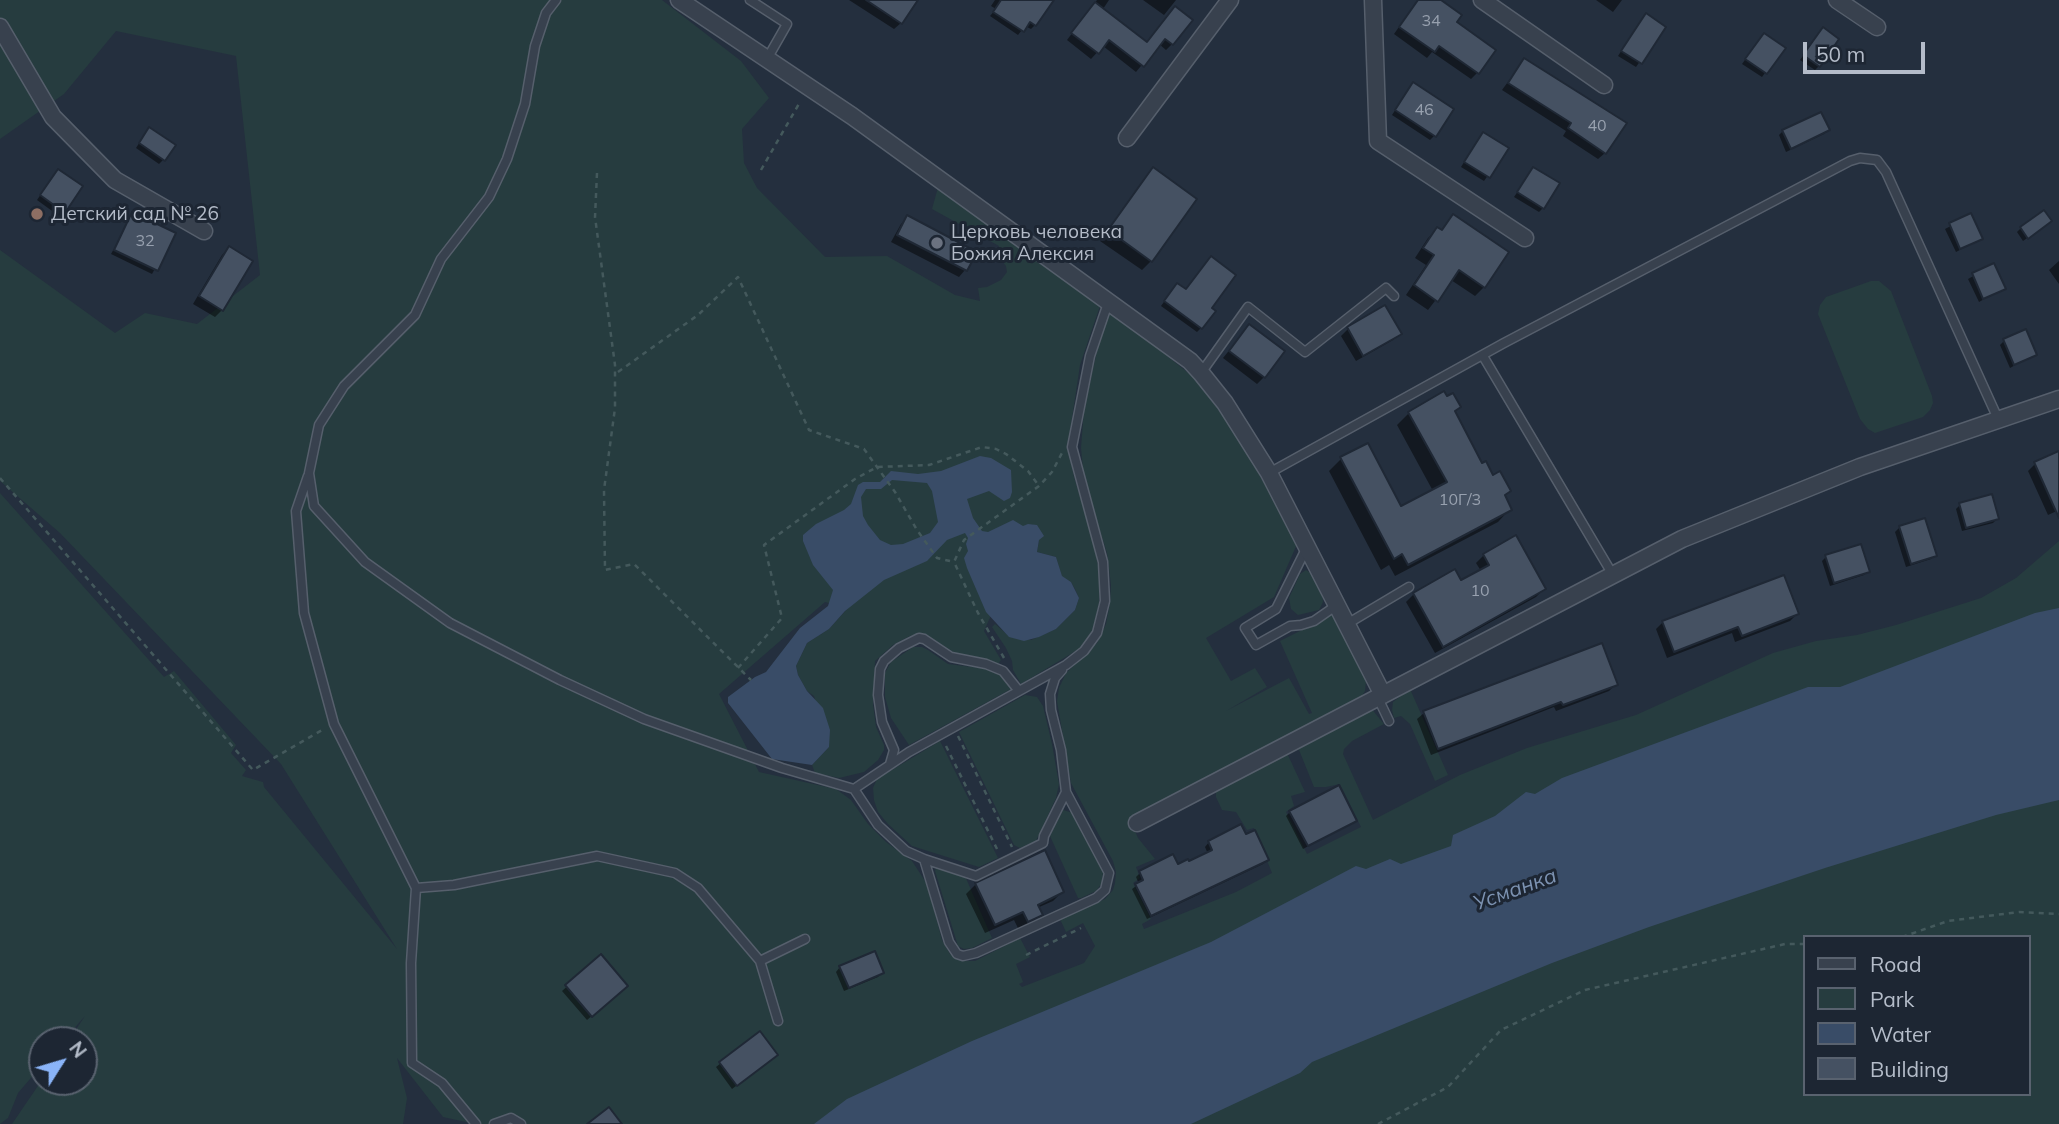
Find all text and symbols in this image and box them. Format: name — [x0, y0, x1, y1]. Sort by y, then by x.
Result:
house number: 34 — [1421, 11, 1441, 31]
scale bar — [1807, 28, 1930, 72]
text: 50 m — [1816, 41, 1865, 67]
house number: 46 — [1414, 100, 1434, 120]
house number: 40 — [1587, 116, 1607, 136]
place label: Детский сад № 26 — [51, 203, 219, 225]
marker: Детский сад № 26 — [29, 206, 45, 222]
place label: Церковь человека Божия Алексия — [951, 221, 1122, 265]
house number: 32 — [135, 231, 155, 251]
marker: Церковь человека Божия Алексия — [929, 235, 945, 251]
house number: 10Г/3 — [1439, 490, 1481, 510]
house number: 10 — [1470, 581, 1490, 601]
water label: Усманка — [1470, 863, 1560, 917]
legend — [1804, 935, 2031, 1096]
text: Road — [1870, 951, 1921, 977]
text: Park — [1870, 986, 1914, 1012]
text: Water — [1870, 1021, 1931, 1047]
north arrow — [28, 1026, 98, 1096]
text: N — [64, 1037, 92, 1063]
text: Building — [1870, 1056, 1949, 1082]

